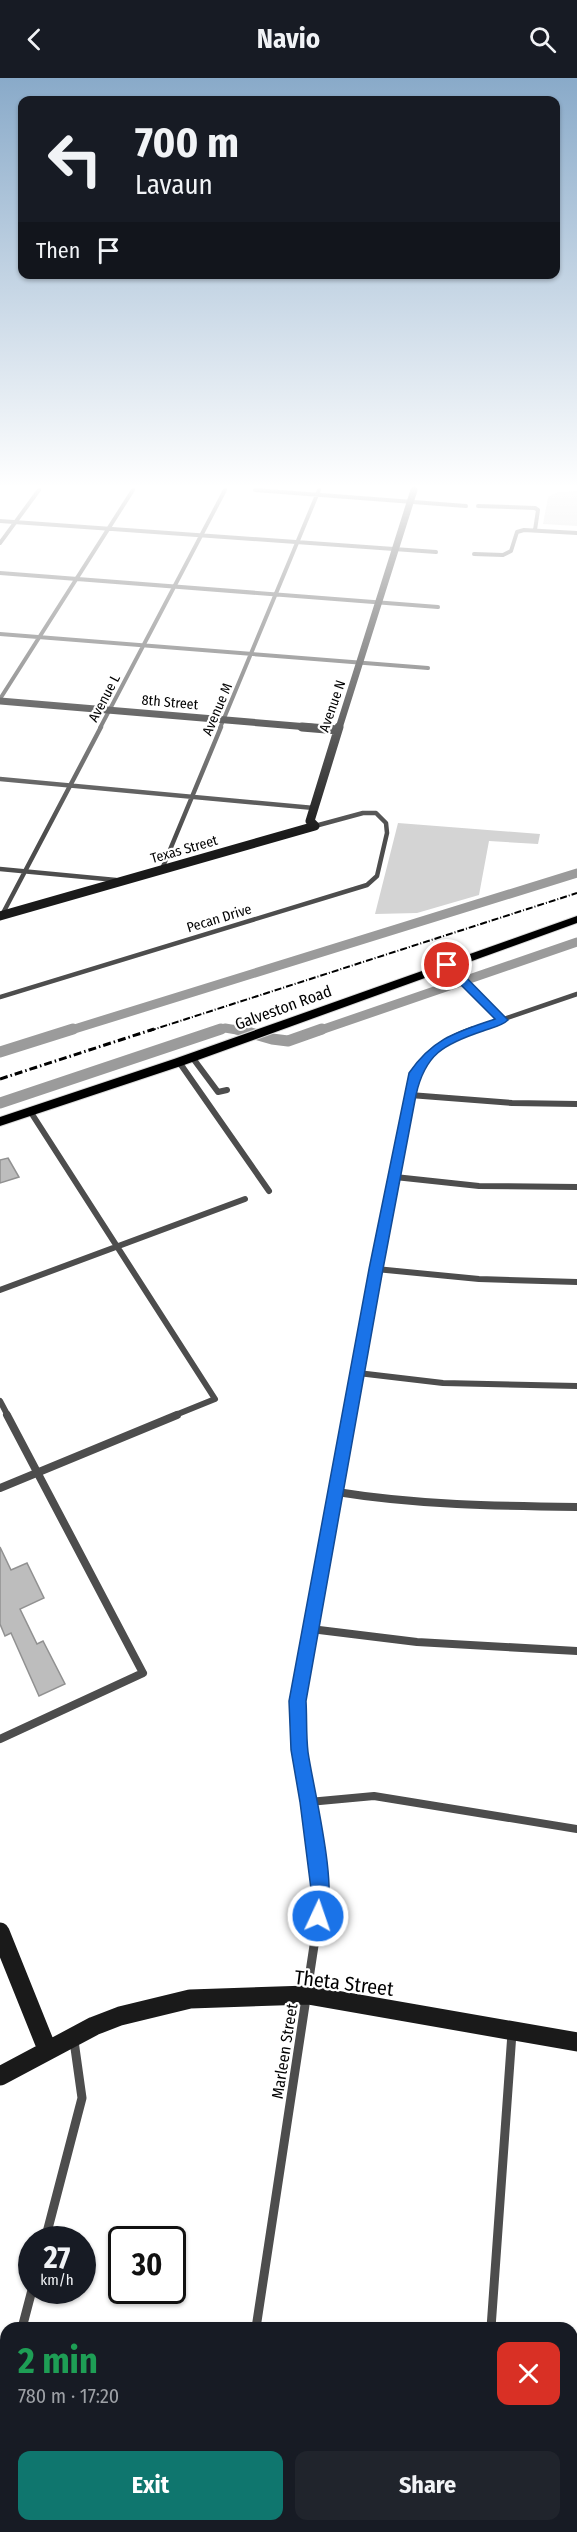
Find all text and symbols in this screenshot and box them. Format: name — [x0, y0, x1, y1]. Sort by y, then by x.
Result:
icon: back — [18, 23, 51, 56]
text: Navio — [257, 23, 320, 55]
icon: search — [526, 23, 559, 56]
text: 700 m — [135, 118, 239, 168]
icon: left — [36, 120, 114, 198]
text: Lavaun — [135, 169, 213, 201]
icon: arrive — [92, 234, 125, 267]
text: Then — [36, 237, 80, 264]
street label: Avenue L — [85, 671, 124, 725]
street label: Avenue N — [316, 678, 349, 734]
street label: Avenue M — [199, 680, 236, 738]
street label: 8th Street — [141, 692, 199, 713]
street label: Texas Street — [149, 832, 220, 867]
street label: Pecan Drive — [185, 901, 254, 936]
pin — [421, 939, 472, 990]
icon: arrive — [430, 948, 463, 981]
street label: Galveston Road — [232, 981, 334, 1034]
position arrow — [286, 1884, 350, 1948]
street label: Theta Street — [293, 1965, 395, 2001]
street label: Marleen Street — [268, 2001, 302, 2100]
speed limit sign: 30 — [108, 2226, 186, 2304]
text: 27 — [44, 2240, 70, 2276]
text: km/h — [40, 2271, 74, 2289]
text: 2 min — [18, 2339, 98, 2383]
button: close — [497, 2342, 560, 2405]
text: 780 m · 17:20 — [18, 2384, 119, 2408]
button: Exit — [18, 2451, 283, 2520]
button: Share — [295, 2451, 560, 2520]

